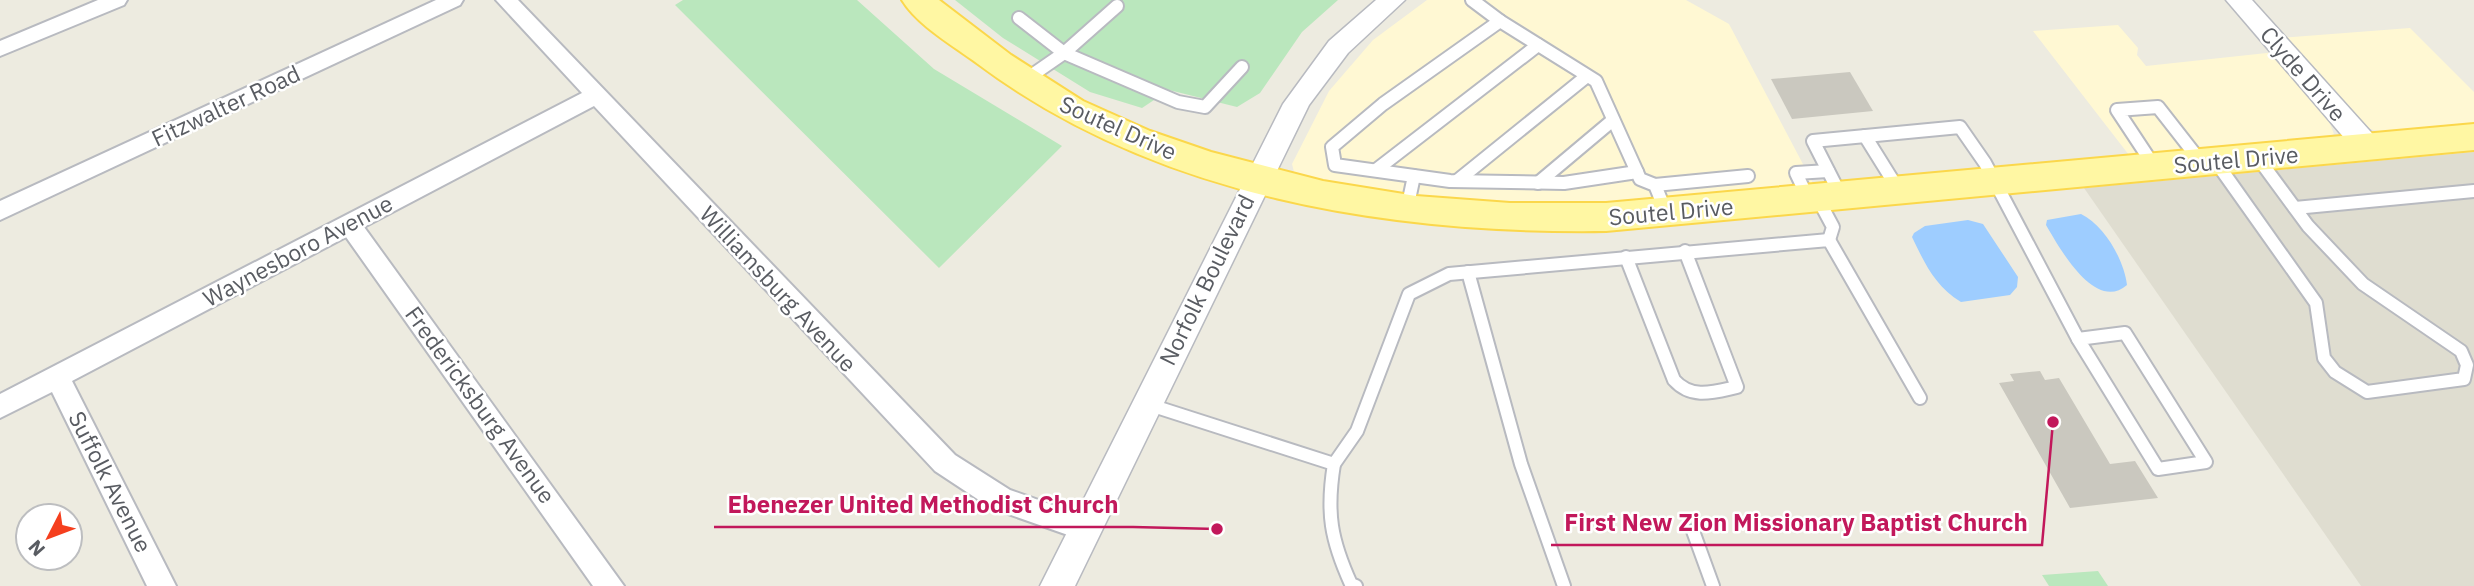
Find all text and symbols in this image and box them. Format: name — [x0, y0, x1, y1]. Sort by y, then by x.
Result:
street label: Clyde Drive — [2254, 20, 2353, 127]
street label: Fitzwalter Road — [146, 58, 305, 153]
street label: Soutel Drive — [1055, 88, 1182, 166]
street label: Soutel Drive — [2172, 139, 2299, 179]
street label: Waynesboro Avenue — [198, 187, 397, 313]
street label: Norfolk Boulevard — [1152, 189, 1260, 370]
street label: Soutel Drive — [1607, 191, 1734, 231]
street label: Williamsburg Avenue — [694, 199, 864, 378]
street label: Fredericksburg Avenue — [399, 300, 563, 509]
street label: Suffolk Avenue — [62, 406, 159, 557]
callout: Ebenezer United Methodist Church — [714, 482, 1133, 527]
text: Ebenezer United Methodist Church — [728, 488, 1118, 520]
callout: First New Zion Missionary Baptist Church — [1551, 500, 2042, 545]
north arrow — [14, 502, 84, 572]
text: First New Zion Missionary Baptist Church — [1564, 506, 2028, 538]
text: N — [23, 535, 50, 562]

